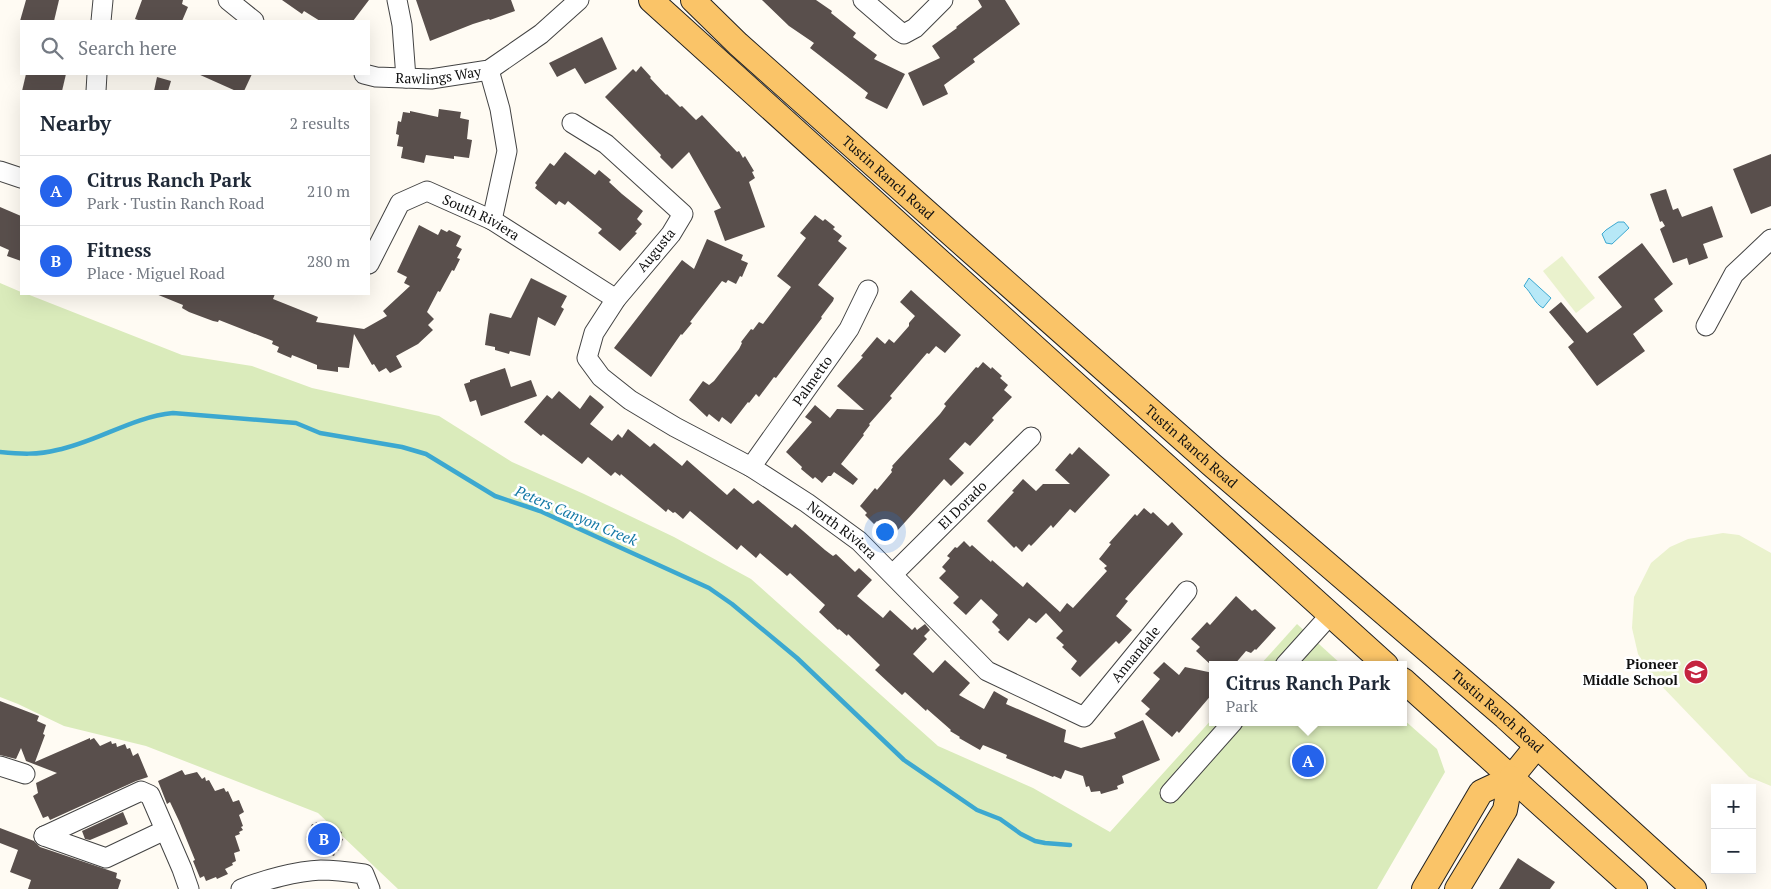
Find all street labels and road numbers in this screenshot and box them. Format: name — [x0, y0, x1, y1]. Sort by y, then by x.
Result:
street label: Rawlings Way — [395, 61, 483, 88]
street label: Tustin Ranch Road — [838, 131, 939, 224]
street label: South Riviera — [440, 189, 523, 244]
street label: Augusta — [632, 224, 679, 276]
street label: Palmetto — [788, 351, 836, 409]
street label: Tustin Ranch Road — [1141, 400, 1242, 492]
street label: El Dorado — [934, 476, 991, 533]
street label: North Riviera — [804, 496, 882, 563]
street label: Annandale — [1106, 622, 1164, 686]
street label: Tustin Ranch Road — [1448, 665, 1548, 757]

